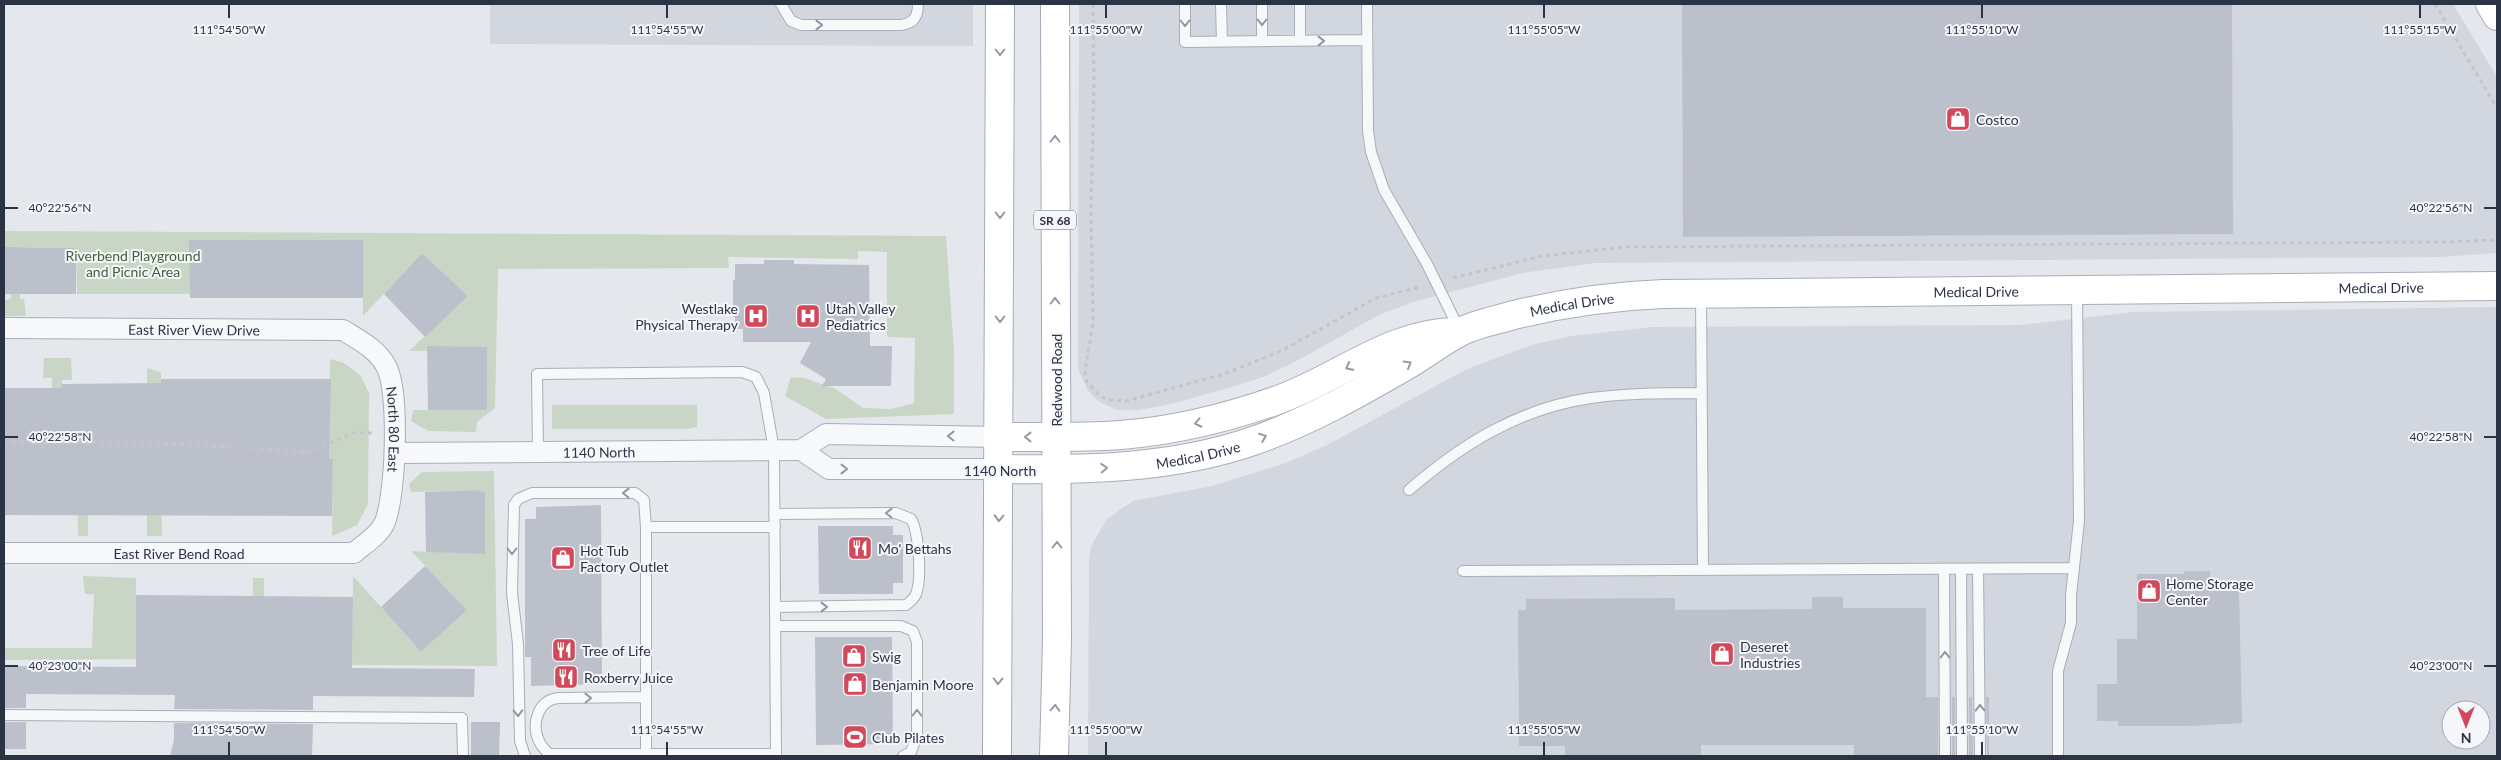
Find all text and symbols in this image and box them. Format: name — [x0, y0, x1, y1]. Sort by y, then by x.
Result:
one-way arrow — [1257, 18, 1267, 26]
one-way arrow — [1180, 19, 1190, 27]
one-way arrow — [816, 20, 823, 30]
text: 111°54'50"W — [192, 22, 266, 37]
text: 111°54'55"W — [630, 22, 704, 37]
text: 111°55'00"W — [1069, 22, 1143, 37]
text: 111°55'05"W — [1507, 22, 1581, 37]
text: 111°55'10"W — [1945, 22, 2019, 37]
text: 111°55'15"W — [2383, 22, 2457, 37]
one-way arrow — [1318, 36, 1325, 46]
one-way arrow — [995, 49, 1005, 57]
shop icon: Costco — [1945, 106, 1971, 132]
place label: Costco — [1976, 111, 2019, 128]
one-way arrow — [1050, 134, 1060, 142]
text: 40°22'56"N — [29, 200, 91, 215]
text: 40°22'56"N — [2410, 200, 2472, 215]
road number: SR 68 — [1034, 210, 1076, 230]
one-way arrow — [995, 212, 1005, 219]
park label: Riverbend Playground and Picnic Area — [65, 247, 201, 280]
street label: Medical Drive — [2338, 278, 2424, 296]
street label: Medical Drive — [1933, 282, 2019, 300]
street label: Medical Drive — [1528, 289, 1615, 320]
one-way arrow — [1050, 297, 1060, 304]
place label: Westlake Physical Therapy — [635, 300, 739, 333]
place label: Utah Valley Pediatrics — [826, 300, 896, 333]
hospital icon: Westlake Physical Therapy — [743, 303, 769, 329]
hospital icon: Utah Valley Pediatrics — [795, 303, 821, 329]
one-way arrow — [995, 316, 1005, 323]
street label: East River View Drive — [128, 320, 260, 338]
street label: Redwood Road — [1048, 334, 1065, 426]
one-way arrow — [1346, 360, 1355, 370]
one-way arrow — [1403, 361, 1412, 371]
street label: North 80 East — [384, 385, 403, 473]
one-way arrow — [1193, 417, 1202, 427]
text: 40°22'58"N — [29, 429, 91, 444]
text: 40°22'58"N — [2410, 429, 2472, 444]
one-way arrow — [947, 431, 954, 441]
one-way arrow — [1023, 432, 1031, 442]
one-way arrow — [1258, 433, 1267, 443]
street label: Medical Drive — [1155, 437, 1242, 471]
street label: 1140 North — [563, 443, 635, 460]
street label: 1140 North — [964, 462, 1036, 479]
one-way arrow — [1101, 462, 1109, 473]
one-way arrow — [840, 464, 848, 474]
one-way arrow — [621, 488, 629, 498]
one-way arrow — [885, 508, 893, 519]
one-way arrow — [994, 514, 1004, 522]
restaurant icon: Mo' Bettahs — [847, 535, 873, 561]
place label: Mo' Bettahs — [878, 540, 952, 557]
one-way arrow — [1052, 541, 1062, 548]
place label: Hot Tub Factory Outlet — [580, 542, 669, 575]
street label: East River Bend Road — [113, 545, 245, 562]
shop icon: Hot Tub Factory Outlet — [550, 545, 576, 571]
one-way arrow — [507, 548, 517, 555]
place label: Home Storage Center — [2166, 575, 2254, 608]
shop icon: Home Storage Center — [2136, 578, 2162, 604]
one-way arrow — [820, 602, 828, 612]
restaurant icon: Tree of Life — [551, 637, 577, 663]
place label: Deseret Industries — [1740, 638, 1800, 671]
shop icon: Deseret Industries — [1709, 641, 1735, 667]
place label: Tree of Life — [582, 642, 651, 659]
shop icon: Swig — [841, 643, 867, 669]
place label: Swig — [872, 648, 901, 665]
one-way arrow — [1940, 651, 1950, 658]
text: 40°23'00"N — [29, 658, 91, 673]
text: 40°23'00"N — [2410, 658, 2472, 673]
restaurant icon: Roxberry Juice — [553, 664, 579, 690]
place label: Roxberry Juice — [584, 669, 673, 686]
shop icon: Benjamin Moore — [842, 671, 868, 697]
place label: Benjamin Moore — [872, 676, 974, 693]
one-way arrow — [993, 677, 1003, 685]
one-way arrow — [584, 693, 592, 703]
north arrow — [2441, 700, 2491, 750]
one-way arrow — [1050, 703, 1061, 711]
one-way arrow — [1975, 703, 1985, 711]
one-way arrow — [513, 709, 524, 717]
one-way arrow — [912, 709, 922, 717]
text: 111°54'50"W — [192, 722, 266, 737]
text: 111°54'55"W — [630, 722, 704, 737]
text: 111°55'00"W — [1069, 722, 1143, 737]
text: 111°55'05"W — [1507, 722, 1581, 737]
text: 111°55'10"W — [1945, 722, 2019, 737]
sports icon: Club Pilates — [842, 724, 868, 750]
place label: Club Pilates — [872, 729, 944, 746]
text: N — [2461, 730, 2471, 747]

